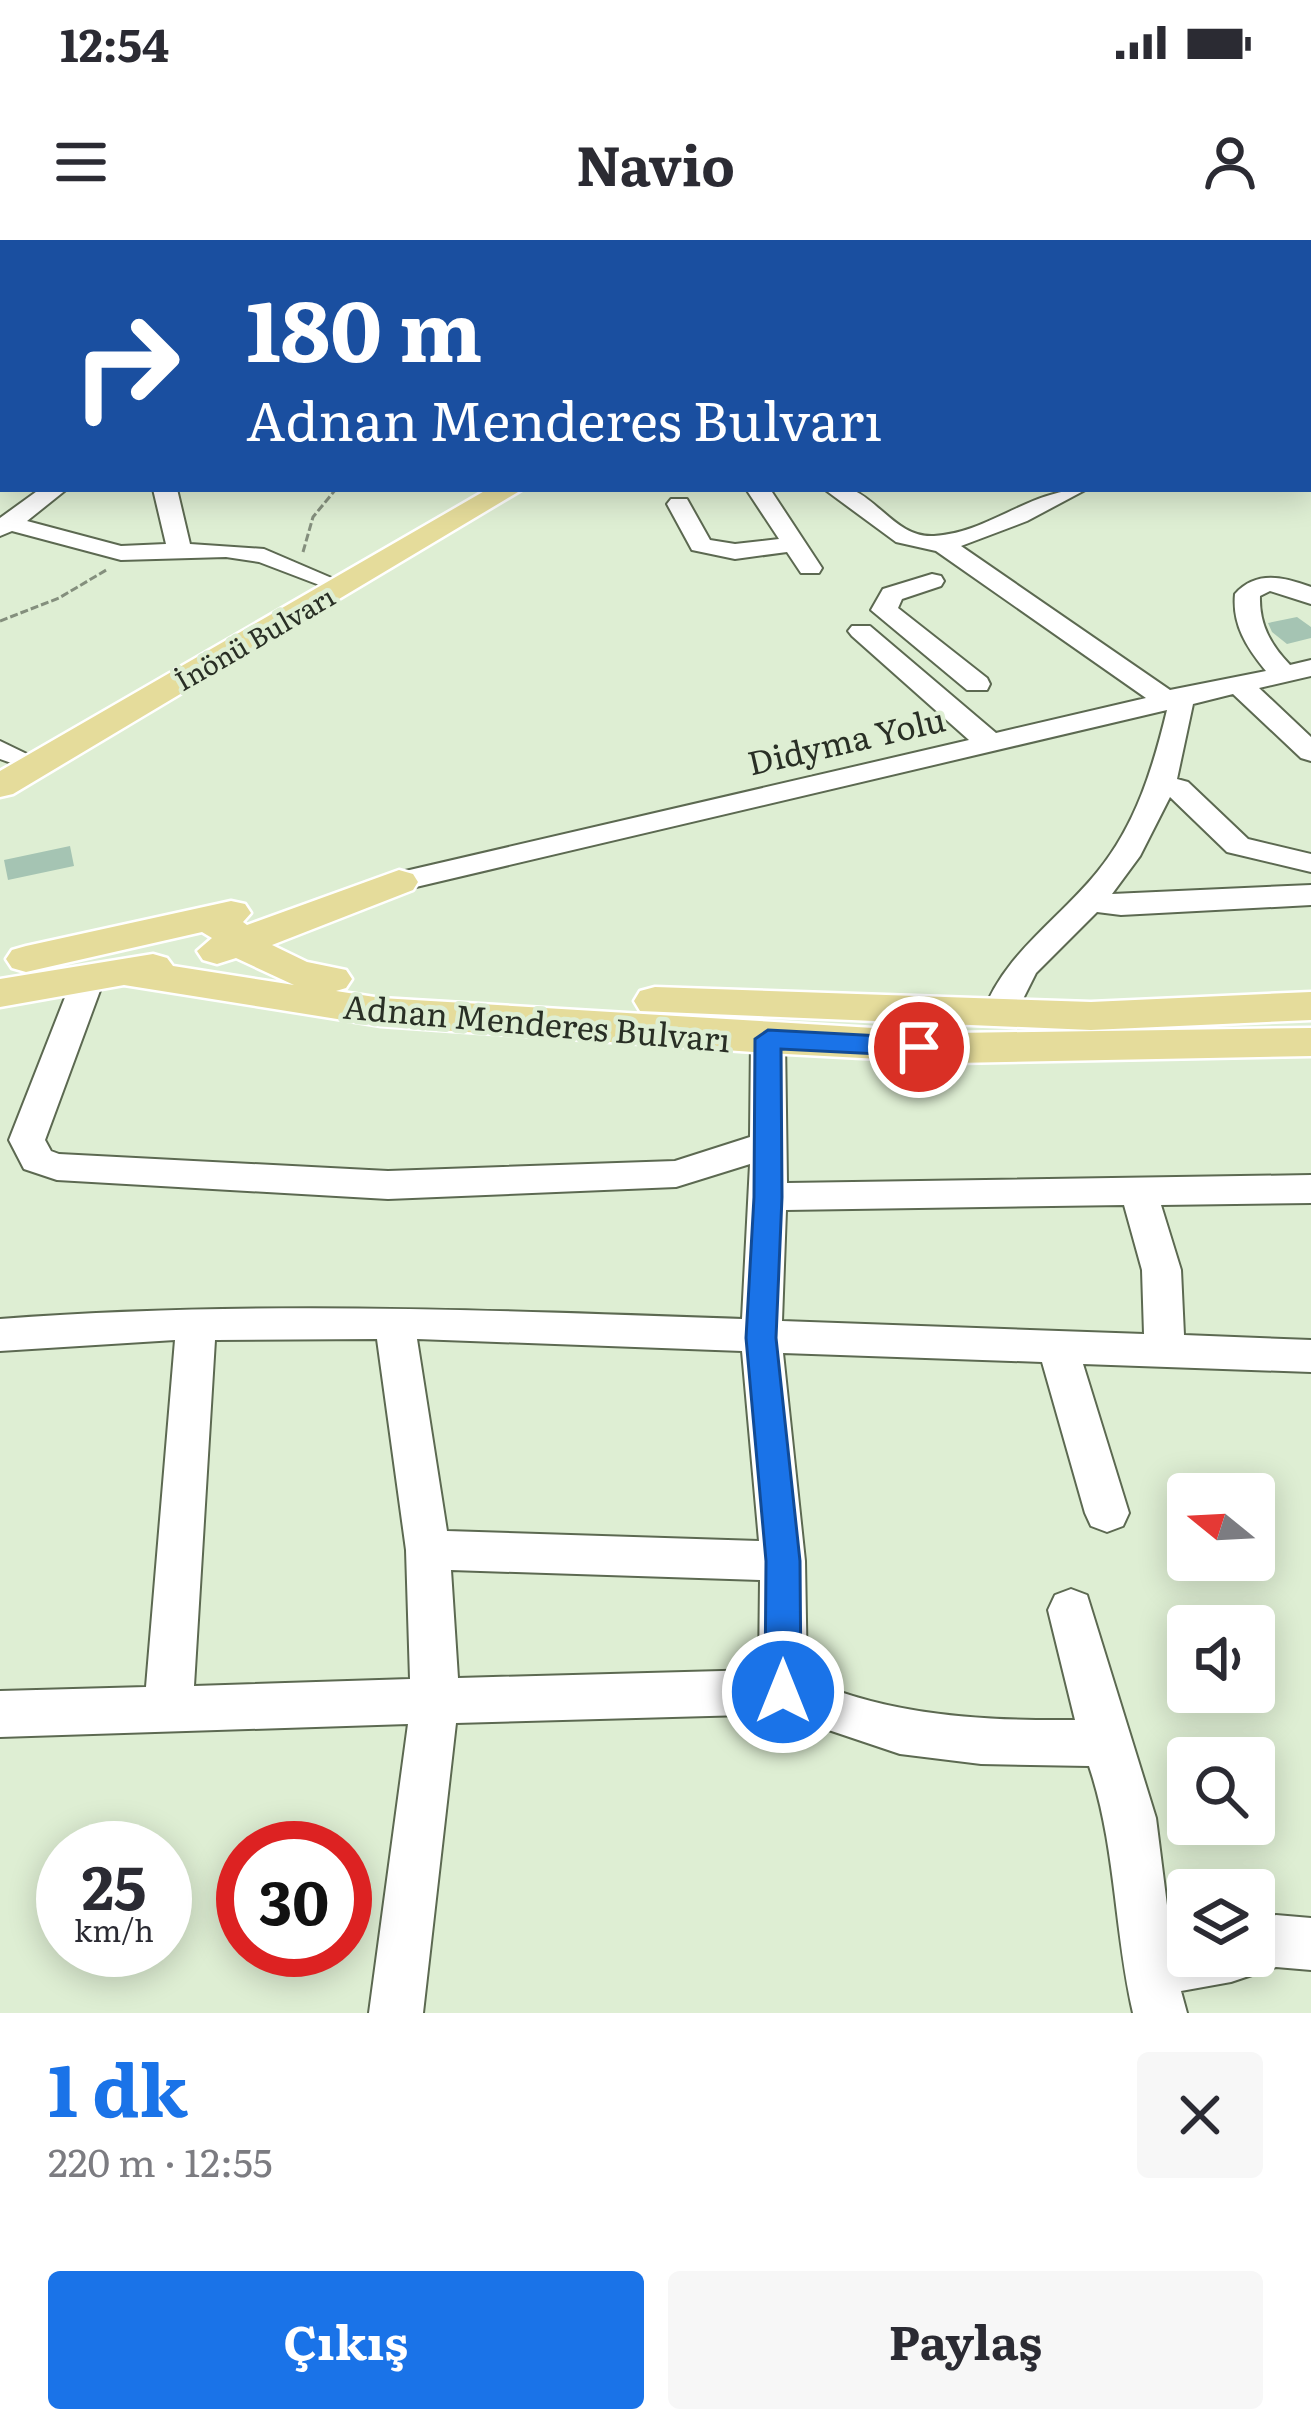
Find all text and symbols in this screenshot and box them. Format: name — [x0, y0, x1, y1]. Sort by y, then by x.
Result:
text: 12:54 — [60, 9, 169, 76]
text: Navio — [576, 122, 735, 203]
icon: menu — [48, 129, 114, 195]
icon: person — [1197, 129, 1263, 195]
text: 180 m — [246, 263, 483, 388]
icon: right — [48, 288, 204, 444]
text: Adnan Menderes Bulvarı — [246, 377, 882, 458]
street label: İnönü Bulvarı — [167, 575, 341, 699]
street label: Didyma Yolu — [742, 692, 950, 786]
street label: Adnan Menderes Bulvarı — [341, 980, 733, 1062]
pin — [868, 996, 970, 1098]
icon: arrive — [886, 1014, 952, 1080]
north arrow — [1167, 1473, 1275, 1581]
map controls — [1167, 1473, 1275, 1977]
button: sound — [1167, 1605, 1275, 1713]
position arrow — [720, 1629, 846, 1755]
button: search — [1167, 1737, 1275, 1845]
speed limit sign: 30 — [216, 1821, 372, 1977]
text: 25 — [82, 1839, 146, 1928]
button: layers — [1167, 1869, 1275, 1977]
text: km/h — [74, 1907, 154, 1951]
text: 1 dk — [48, 2032, 188, 2139]
button: close — [1137, 2052, 1263, 2178]
text: 220 m · 12:55 — [48, 2131, 273, 2189]
button: Çıkış — [48, 2271, 644, 2409]
button: Paylaş — [668, 2271, 1263, 2409]

